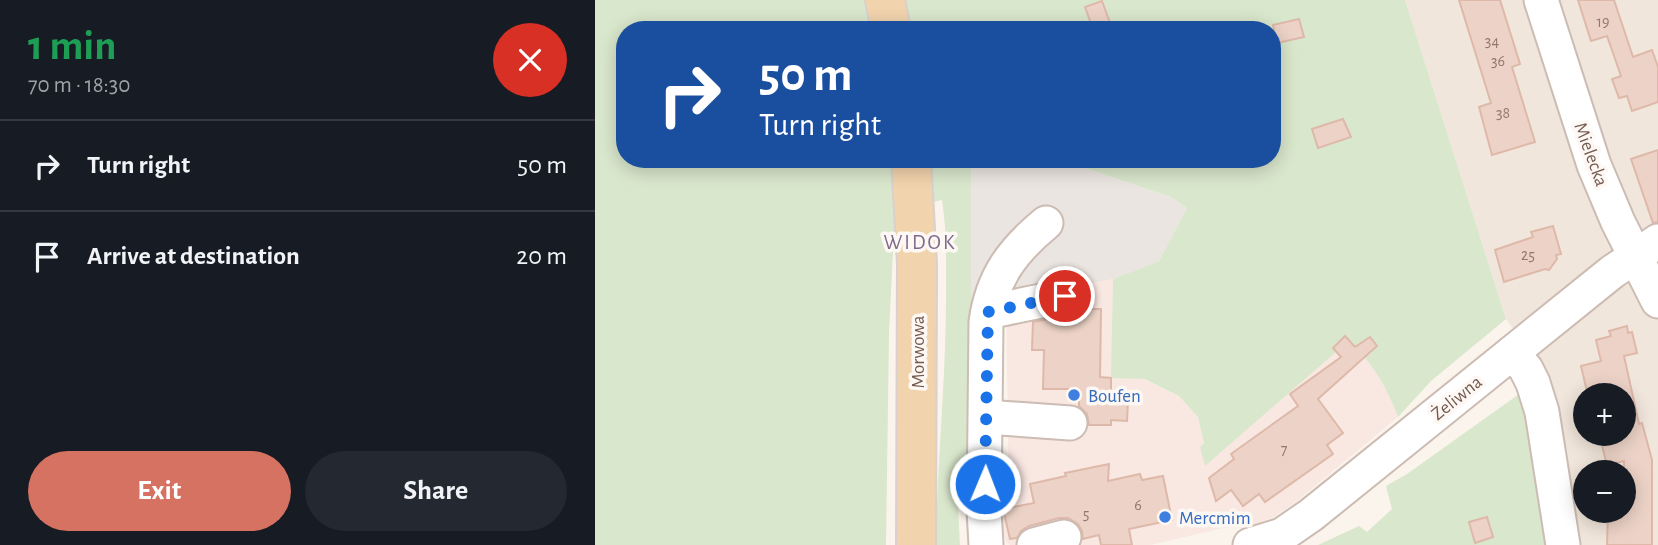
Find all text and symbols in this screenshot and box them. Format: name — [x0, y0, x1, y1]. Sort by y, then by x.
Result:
house number: 19 — [1596, 14, 1610, 30]
button: close — [493, 23, 567, 97]
text: 1 min — [28, 25, 117, 67]
house number: 34 — [1485, 33, 1499, 49]
icon: right — [644, 49, 735, 140]
text: 50 m — [759, 51, 853, 100]
house number: 36 — [1491, 53, 1505, 69]
text: 70 m · 18:30 — [28, 74, 131, 97]
house number: 38 — [1496, 105, 1510, 121]
text: Turn right — [759, 109, 881, 141]
street label: Mielecka — [1570, 120, 1611, 189]
icon: right — [28, 147, 66, 185]
text: Turn right — [87, 152, 190, 178]
text: 50 m — [517, 152, 567, 178]
district label: WIDOK — [884, 232, 956, 253]
icon: arrive — [28, 238, 66, 276]
text: Arrive at destination — [87, 243, 300, 269]
text: 20 m — [516, 243, 567, 269]
house number: 25 — [1521, 247, 1535, 263]
pin — [1035, 266, 1095, 326]
icon: arrive — [1046, 277, 1084, 315]
street label: Morwowa — [909, 315, 928, 389]
street label: Żeliwna — [1427, 371, 1486, 424]
map controls — [1573, 383, 1636, 523]
button: + — [1573, 383, 1636, 446]
marker: Boufen — [1066, 387, 1082, 403]
place label: Boufen — [1088, 387, 1141, 406]
house number: 7 — [1281, 442, 1288, 458]
position arrow — [948, 447, 1022, 521]
button: Exit — [28, 451, 291, 531]
button: Share — [305, 451, 567, 531]
button: − — [1573, 460, 1636, 523]
house number: 6 — [1134, 497, 1142, 513]
house number: 5 — [1083, 506, 1089, 522]
marker: Mercmim — [1157, 509, 1173, 525]
place label: Mercmim — [1179, 509, 1251, 528]

